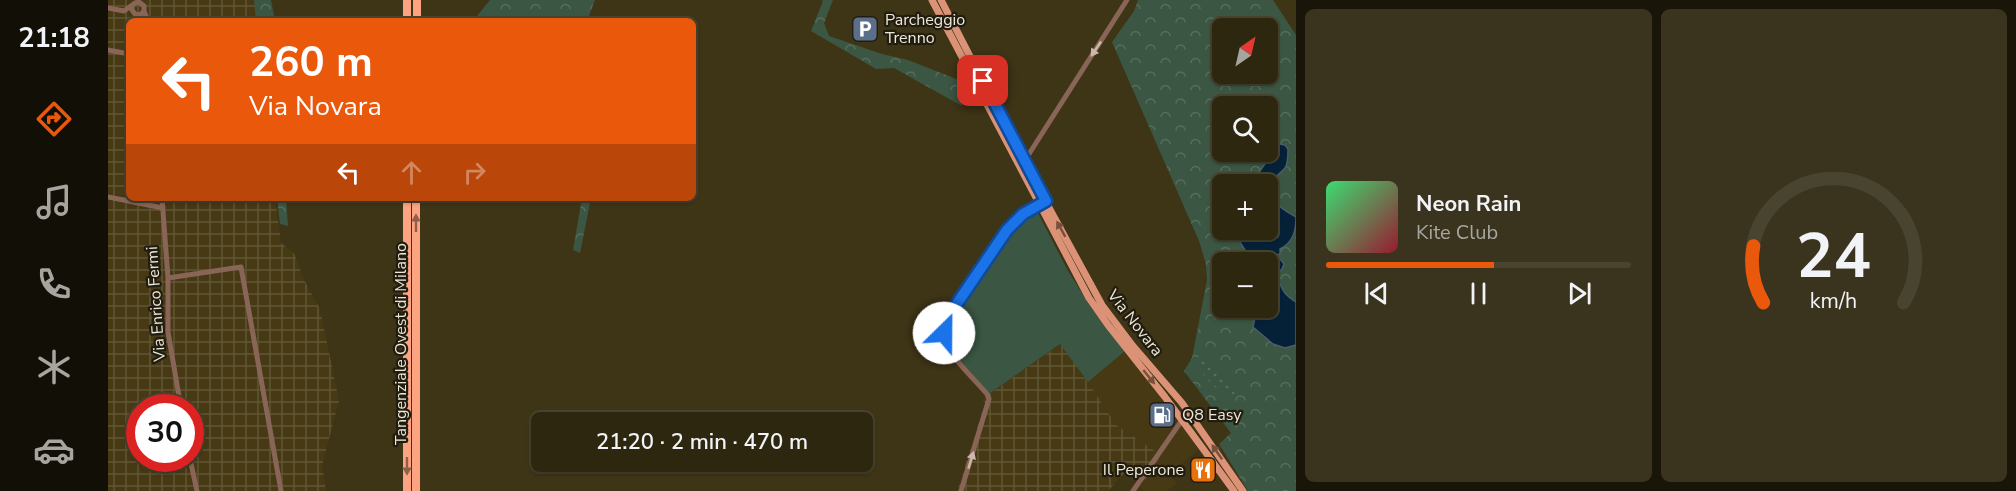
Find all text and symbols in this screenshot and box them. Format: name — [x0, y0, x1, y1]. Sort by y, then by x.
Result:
place label: Parcheggio Trenno — [885, 9, 965, 49]
parking icon: Parcheggio Trenno — [850, 14, 880, 44]
north arrow — [1212, 18, 1278, 84]
map controls — [1212, 18, 1278, 318]
text: 21:18 — [18, 20, 90, 57]
text: 260 m — [249, 34, 373, 91]
one-way arrow — [1090, 41, 1102, 57]
icon: left — [150, 42, 228, 120]
pin — [957, 55, 1008, 106]
icon: arrive — [966, 64, 999, 97]
text: Via Novara — [249, 88, 382, 125]
button: search — [1212, 96, 1278, 162]
icon: directions — [33, 98, 75, 140]
icon: left — [332, 156, 365, 189]
icon: ahead — [395, 156, 428, 189]
icon: right — [458, 156, 491, 189]
button: + — [1212, 174, 1278, 240]
icon: music — [33, 181, 75, 223]
text: Neon Rain — [1416, 189, 1521, 219]
one-way arrow — [411, 213, 421, 232]
text: 24 — [1796, 214, 1871, 299]
text: Kite Club — [1416, 219, 1498, 246]
one-way arrow — [1056, 220, 1066, 237]
street label: Tangenziale Ovest di Milano — [390, 243, 412, 445]
street label: Via Enrico Fermi — [141, 246, 171, 363]
button: − — [1212, 252, 1278, 318]
icon: phone — [33, 263, 75, 305]
icon: previous — [1360, 277, 1393, 310]
icon: pause — [1462, 277, 1495, 310]
icon: next — [1563, 277, 1596, 310]
street label: Via Novara — [1102, 284, 1168, 361]
text: km/h — [1810, 286, 1857, 316]
position arrow — [912, 301, 976, 365]
icon: climate — [33, 346, 75, 388]
one-way arrow — [1143, 369, 1156, 385]
speed limit sign: 30 — [126, 394, 204, 472]
fuel station icon: Q8 Easy — [1147, 400, 1177, 430]
place label: Q8 Easy — [1182, 404, 1242, 426]
text: 21:20 · 2 min · 470 m — [596, 427, 808, 457]
icon: car — [33, 429, 75, 471]
one-way arrow — [1211, 445, 1223, 461]
one-way arrow — [966, 451, 976, 469]
restaurant icon: Il Peperone — [1188, 455, 1218, 485]
one-way arrow — [402, 457, 412, 476]
place label: Il Peperone — [1103, 459, 1184, 481]

